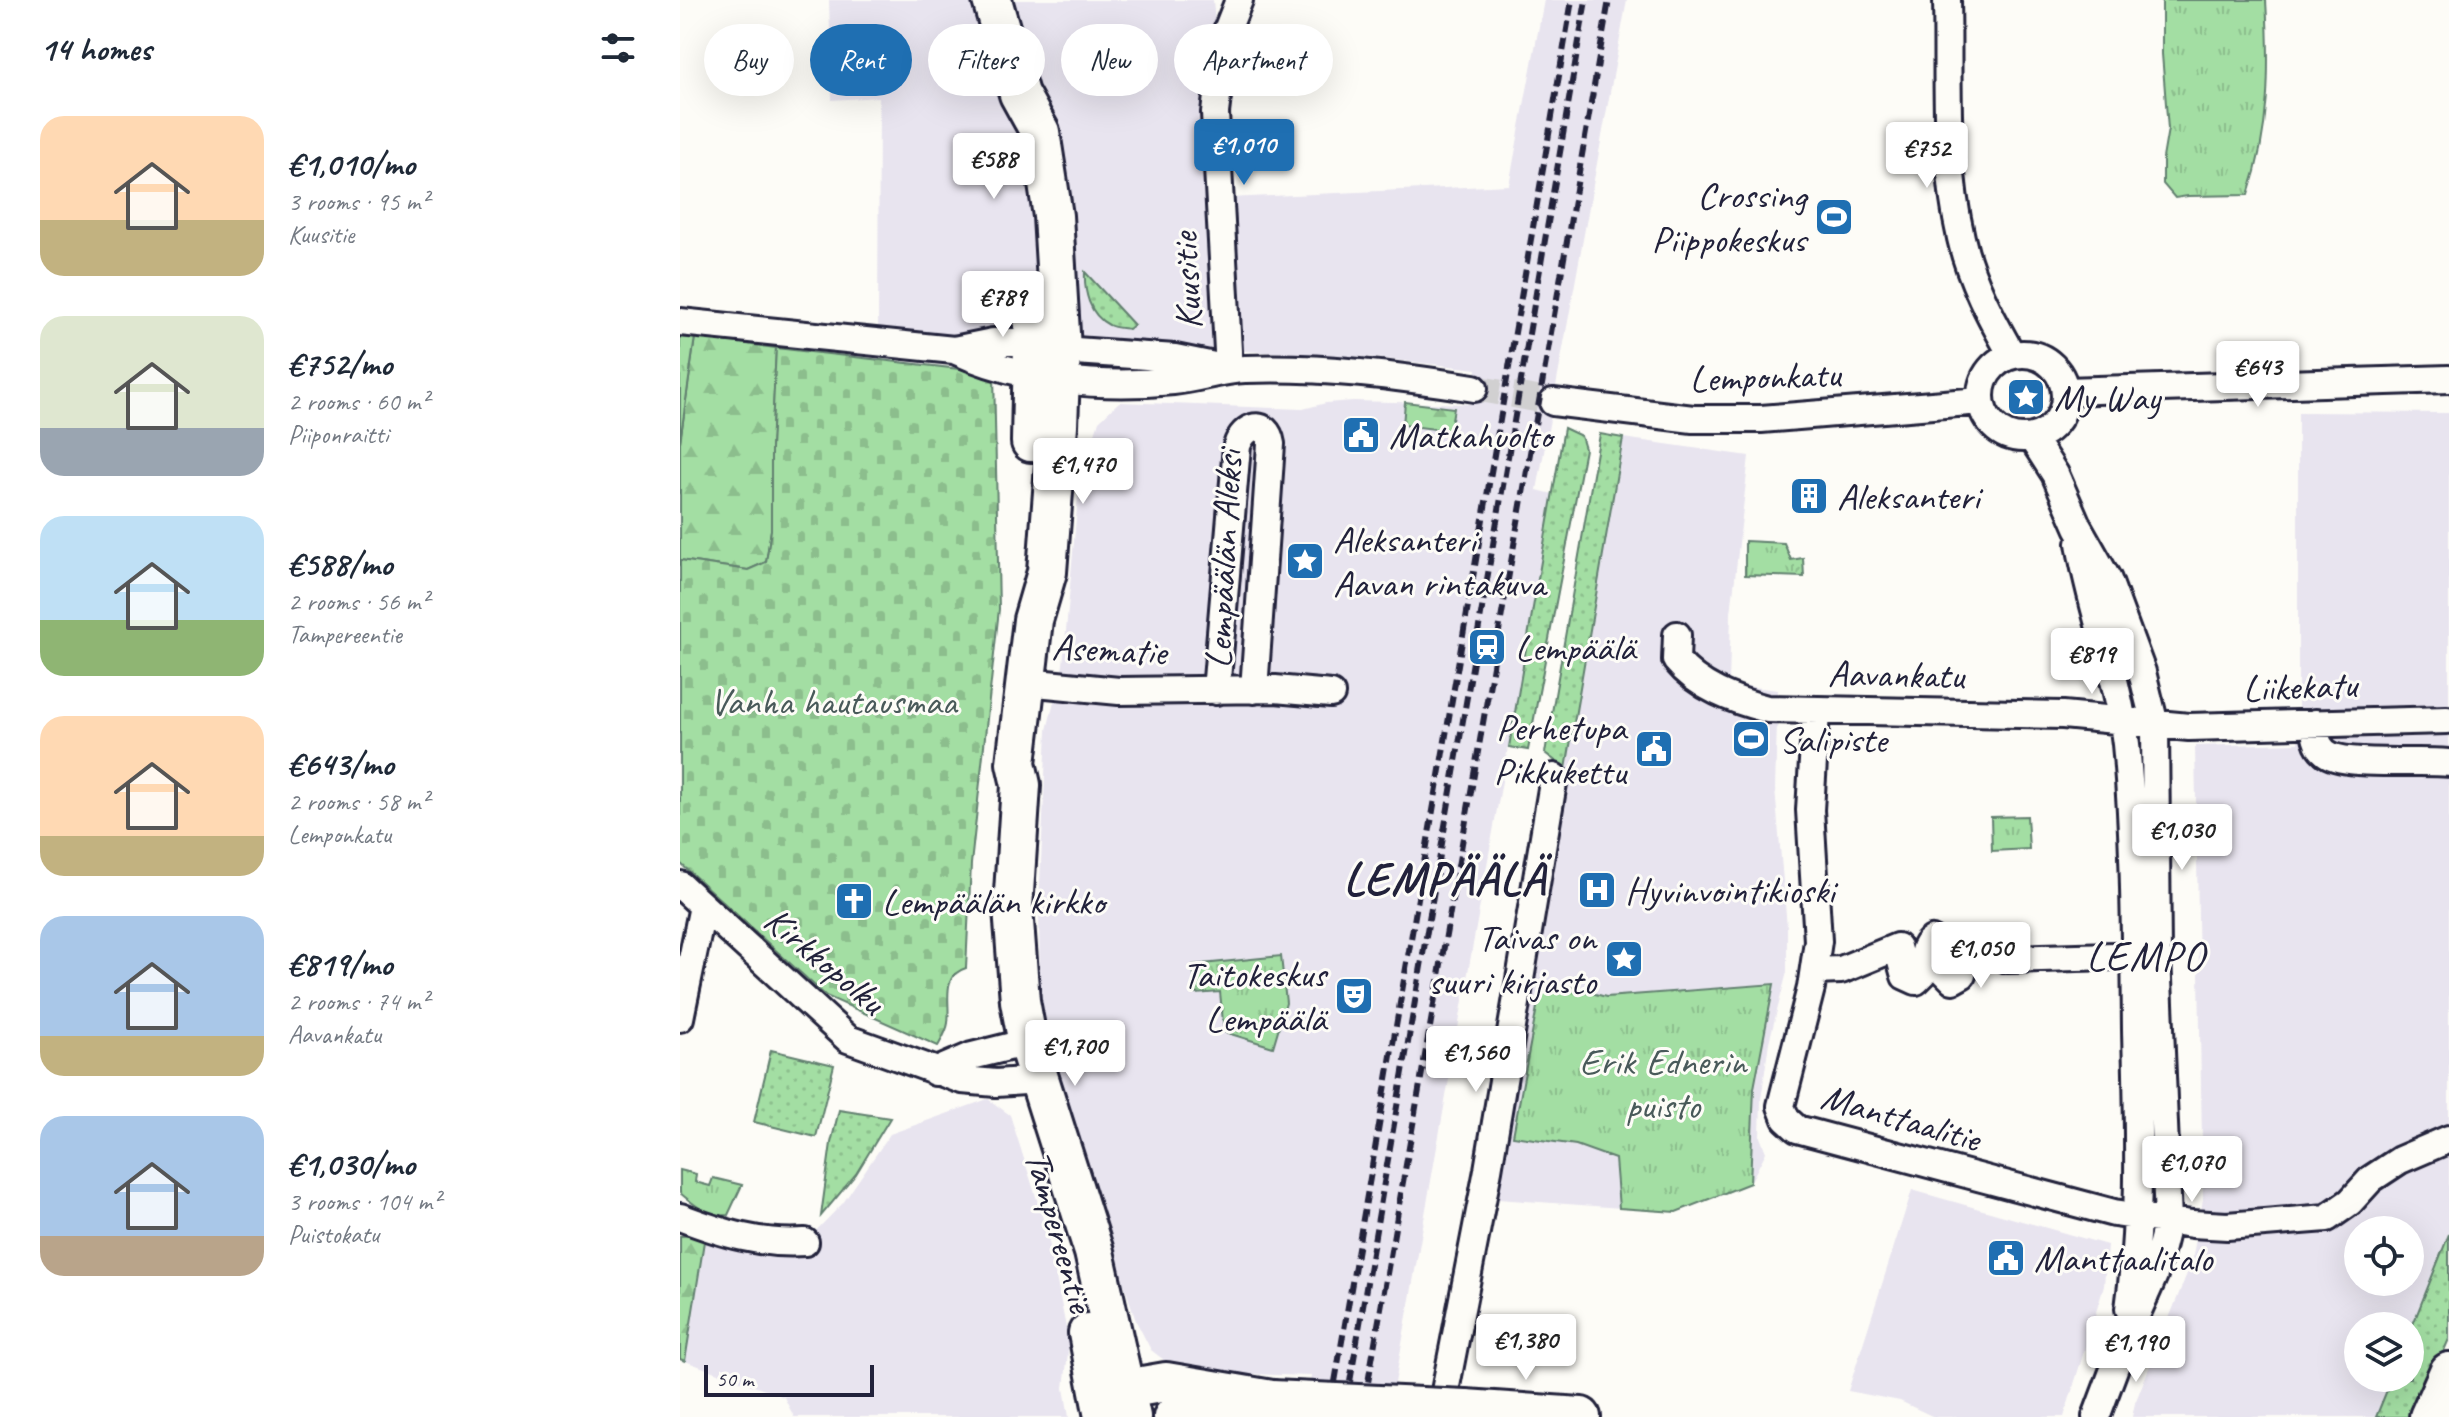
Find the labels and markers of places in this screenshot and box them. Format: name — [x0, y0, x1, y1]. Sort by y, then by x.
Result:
pin: €1,010 — [1179, 119, 1309, 187]
pin: €752 — [1880, 122, 1974, 190]
pin: €588 — [947, 133, 1041, 201]
place label: Crossing Piippokeskus — [1652, 172, 1809, 263]
sports icon: Crossing Piippokeskus — [1813, 196, 1855, 238]
pin: €789 — [956, 271, 1050, 339]
pin: €643 — [2211, 341, 2305, 409]
place label: My Way — [2054, 374, 2163, 421]
place icon: My Way — [2005, 376, 2047, 418]
place label: Matkahuolto — [1389, 412, 1555, 459]
public building icon: Matkahuolto — [1340, 414, 1382, 456]
pin: €1,470 — [1018, 438, 1148, 506]
place label: Aleksanteri — [1837, 473, 1984, 520]
building icon: Aleksanteri — [1788, 475, 1830, 517]
place label: Aleksanteri Aavan rintakuva — [1333, 516, 1549, 607]
place icon: Aleksanteri Aavan rintakuva — [1284, 540, 1326, 582]
place label: Lempäälä — [1515, 624, 1638, 671]
station icon: Lempäälä — [1466, 626, 1508, 668]
pin: €819 — [2045, 628, 2139, 696]
place label: Perhetupa Pikkukettu — [1494, 704, 1628, 795]
place label: Salipiste — [1779, 716, 1889, 763]
sports icon: Salipiste — [1730, 718, 1772, 760]
public building icon: Perhetupa Pikkukettu — [1633, 728, 1675, 770]
pin: €1,030 — [2117, 804, 2247, 872]
place label: Hyvinvointikioski — [1625, 867, 1839, 914]
hospital icon: Hyvinvointikioski — [1576, 869, 1618, 911]
place label: Lempäälän kirkko — [882, 878, 1108, 925]
church icon: Lempäälän kirkko — [833, 880, 875, 922]
place label: Taivas on suuri kirjasto — [1428, 914, 1598, 1005]
pin: €1,050 — [1916, 922, 2046, 990]
place icon: Taivas on suuri kirjasto — [1603, 938, 1645, 980]
place label: Taitokeskus Lempäälä — [1182, 951, 1329, 1042]
theatre icon: Taitokeskus Lempäälä — [1333, 975, 1375, 1017]
pin: €1,700 — [1010, 1020, 1140, 1088]
pin: €1,560 — [1411, 1026, 1541, 1094]
pin: €1,070 — [2127, 1136, 2257, 1204]
place label: Manttaalitalo — [2034, 1235, 2214, 1282]
public building icon: Manttaalitalo — [1985, 1237, 2027, 1279]
pin: €1,380 — [1461, 1314, 1591, 1382]
pin: €1,190 — [2071, 1316, 2201, 1384]

